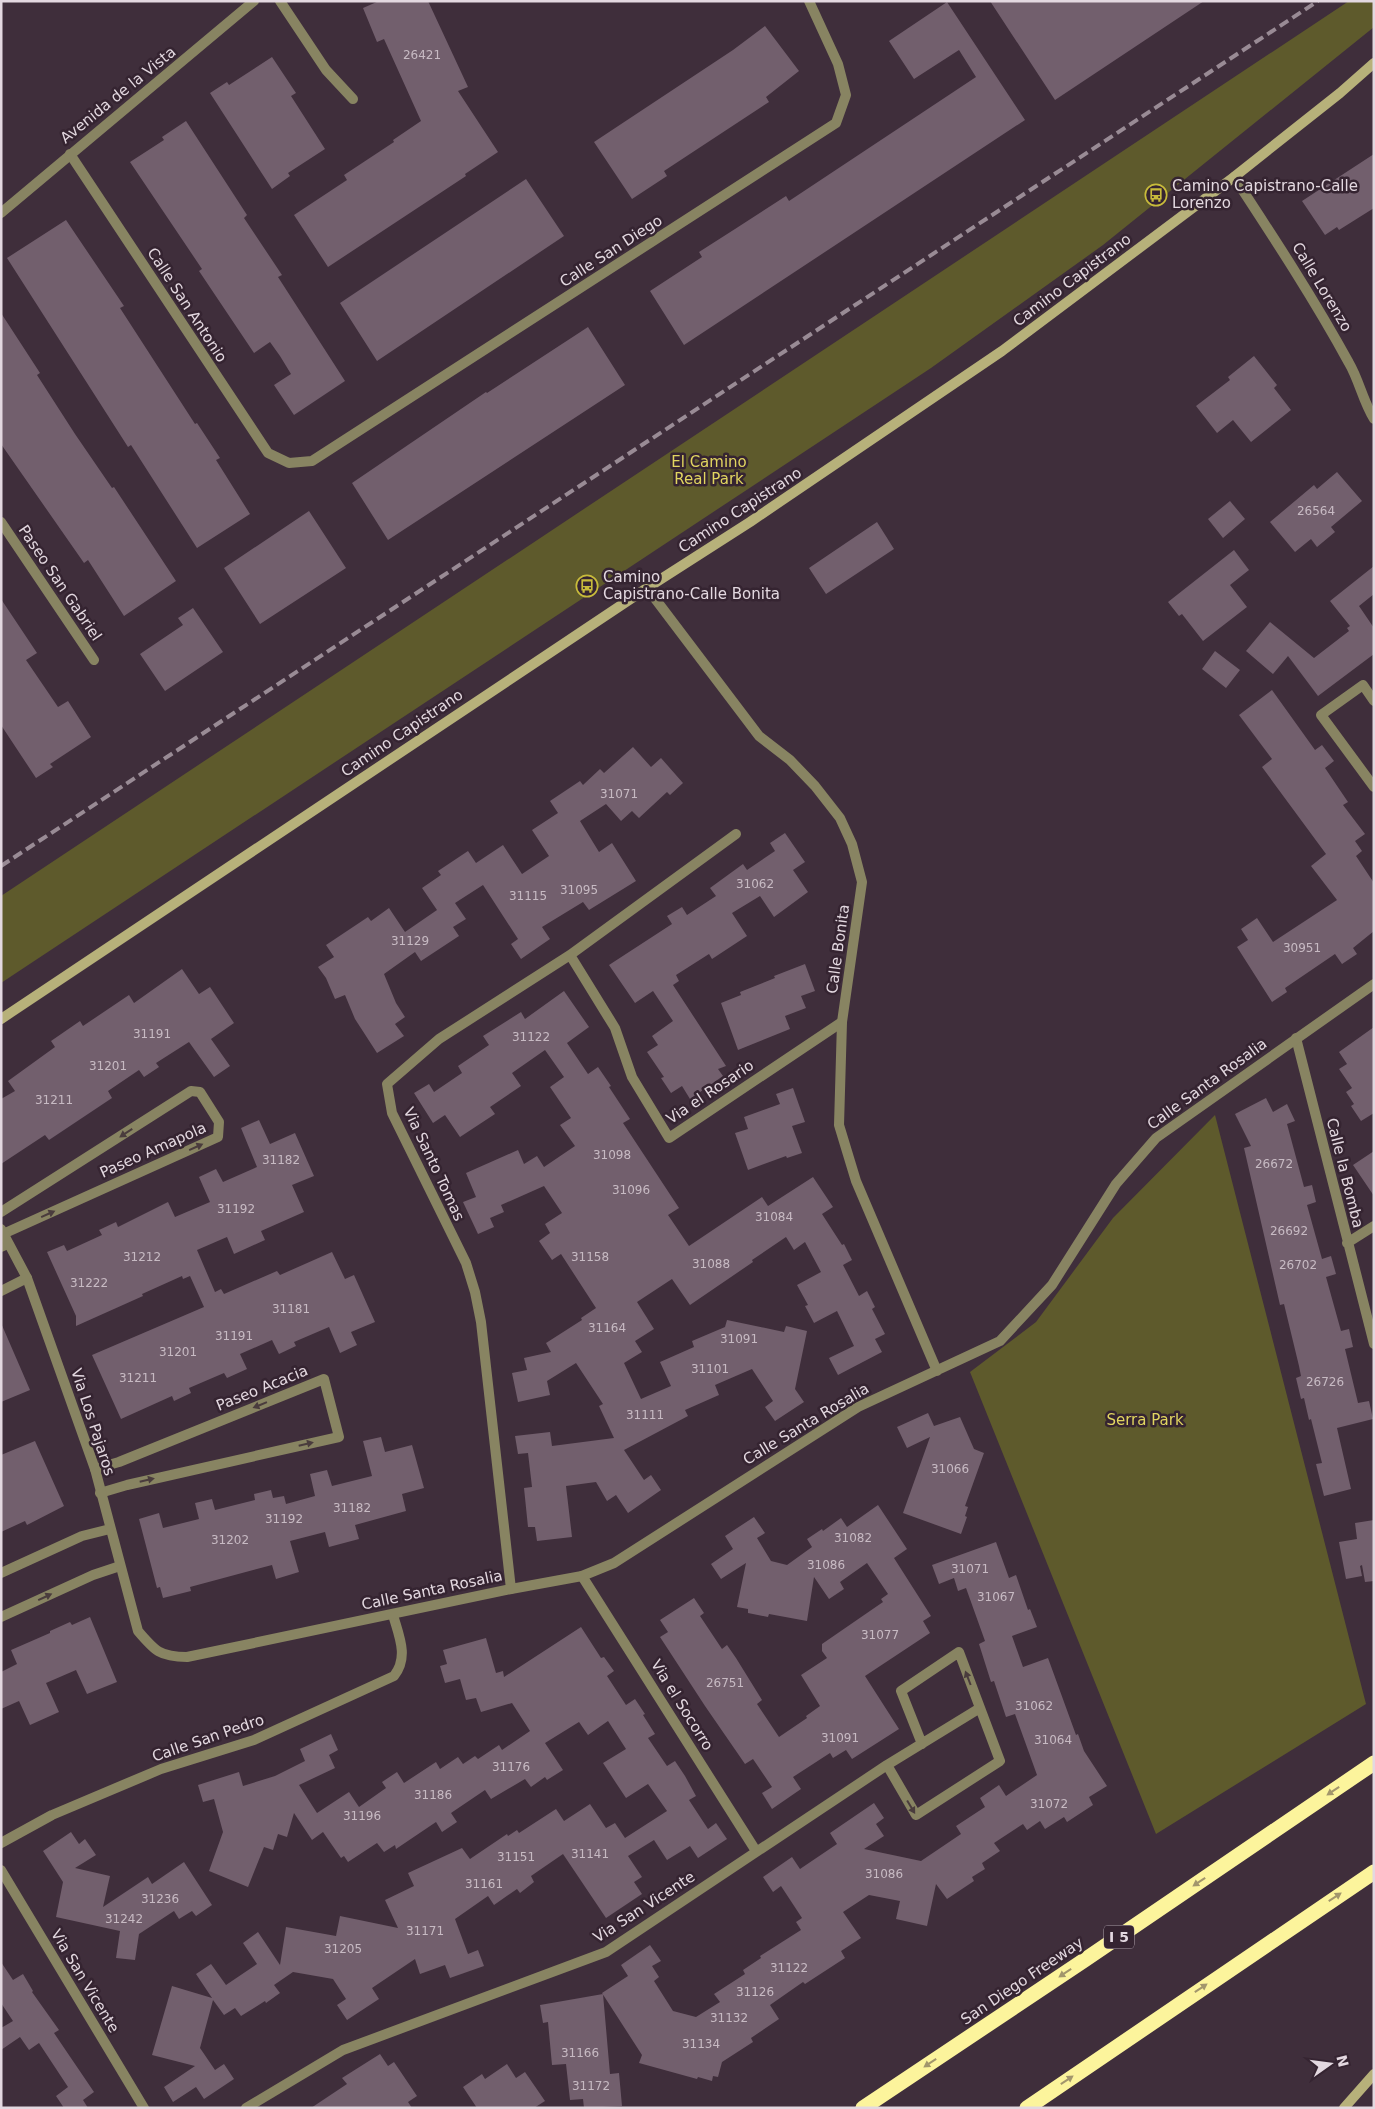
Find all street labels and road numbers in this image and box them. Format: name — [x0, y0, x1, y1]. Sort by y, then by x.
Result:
street label: Avenida de la Vista — [57, 43, 179, 147]
street label: Calle San Diego — [556, 211, 666, 291]
street label: Camino Capistrano — [1009, 230, 1135, 330]
street label: Calle Lorenzo — [1288, 239, 1356, 335]
street label: Calle San Antonio — [143, 244, 231, 366]
street label: Camino Capistrano — [675, 464, 805, 556]
street label: Paseo San Gabriel — [15, 522, 105, 644]
street label: Camino Capistrano — [338, 686, 466, 780]
street label: Calle Bonita — [823, 903, 853, 995]
street label: Calle Santa Rosalia — [1144, 1035, 1270, 1133]
street label: Via el Rosario — [663, 1056, 757, 1128]
street label: Via Santo Tomas — [400, 1104, 468, 1224]
street label: Calle la Bomba — [1323, 1116, 1367, 1230]
street label: Paseo Amapola — [97, 1118, 209, 1182]
street label: Paseo Acacia — [213, 1361, 311, 1415]
street label: Via Los Pajaros — [67, 1366, 119, 1478]
street label: Calle Santa Rosalia — [740, 1379, 872, 1469]
street label: Calle Santa Rosalia — [360, 1566, 504, 1614]
street label: Via el Socorro — [647, 1656, 717, 1754]
street label: Calle San Pedro — [150, 1710, 266, 1766]
street label: Via San Vicente — [590, 1868, 698, 1946]
road number: I 5 — [1104, 1925, 1134, 1948]
street label: Via San Vicente — [47, 1926, 123, 2036]
street label: San Diego Freeway — [957, 1933, 1087, 2029]

